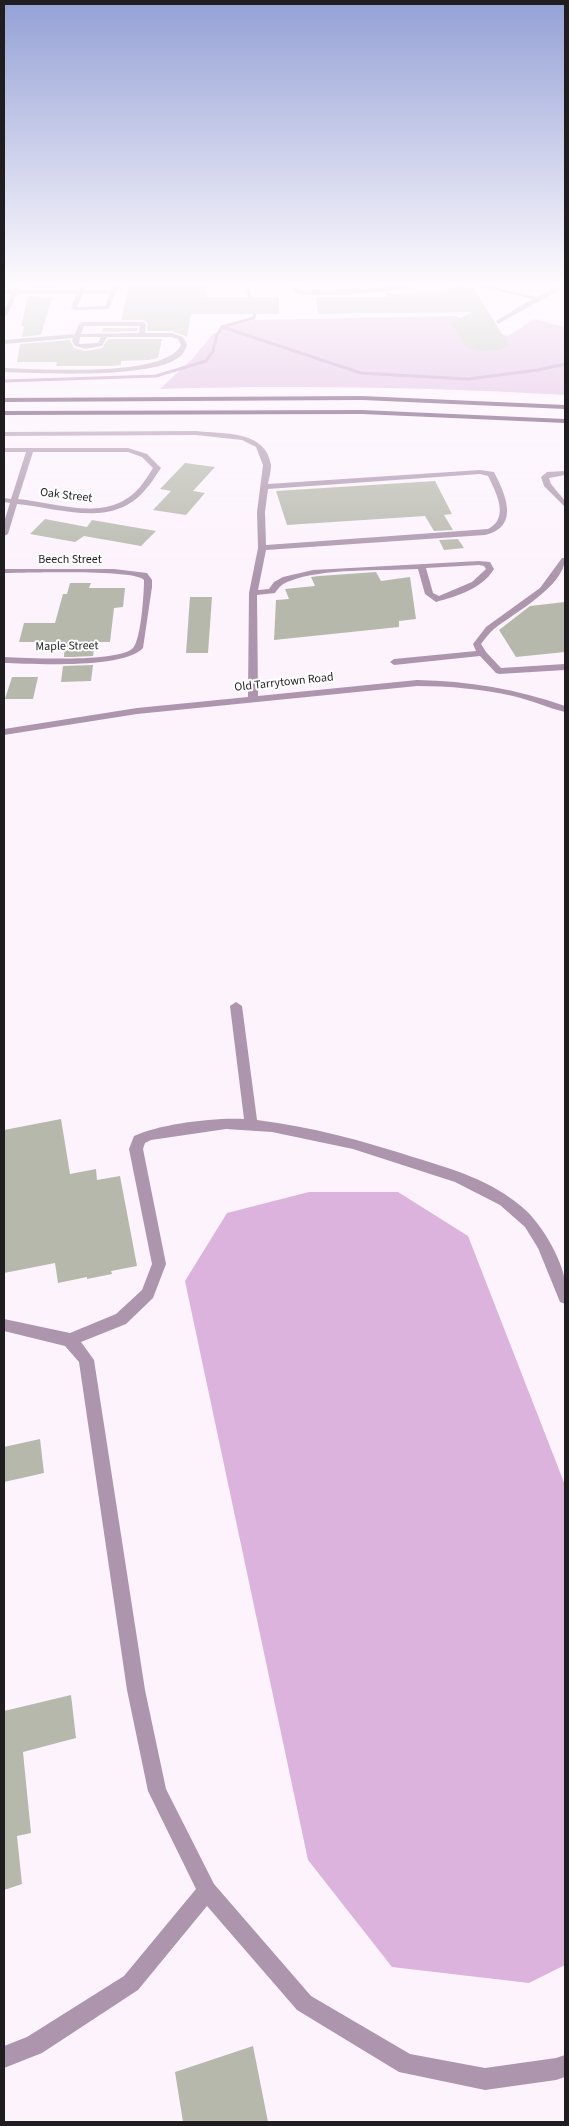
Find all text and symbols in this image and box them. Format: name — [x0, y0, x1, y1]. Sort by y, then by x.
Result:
street label: Oak Street — [39, 486, 93, 506]
street label: Beech Street — [38, 553, 102, 567]
street label: Maple Street — [35, 639, 99, 655]
street label: Old Tarrytown Road — [234, 671, 334, 695]

